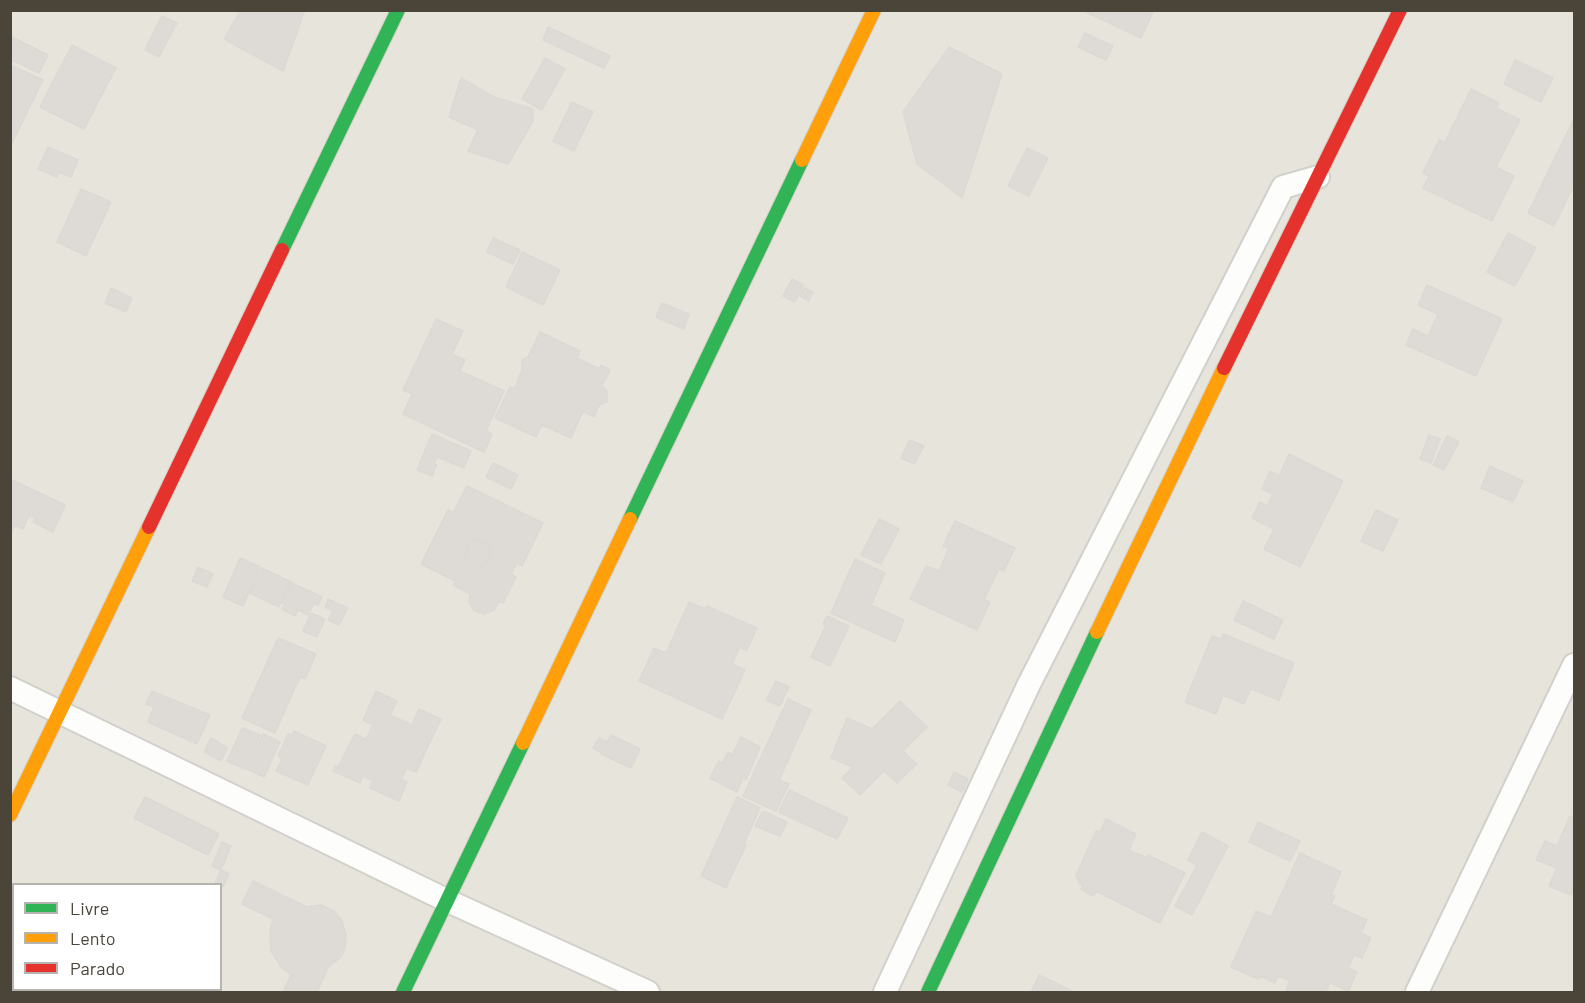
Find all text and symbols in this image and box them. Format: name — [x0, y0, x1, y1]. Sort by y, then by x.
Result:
legend — [12, 883, 222, 991]
text: Livre — [70, 897, 109, 919]
text: Lento — [70, 927, 116, 949]
text: Parado — [70, 957, 125, 979]

